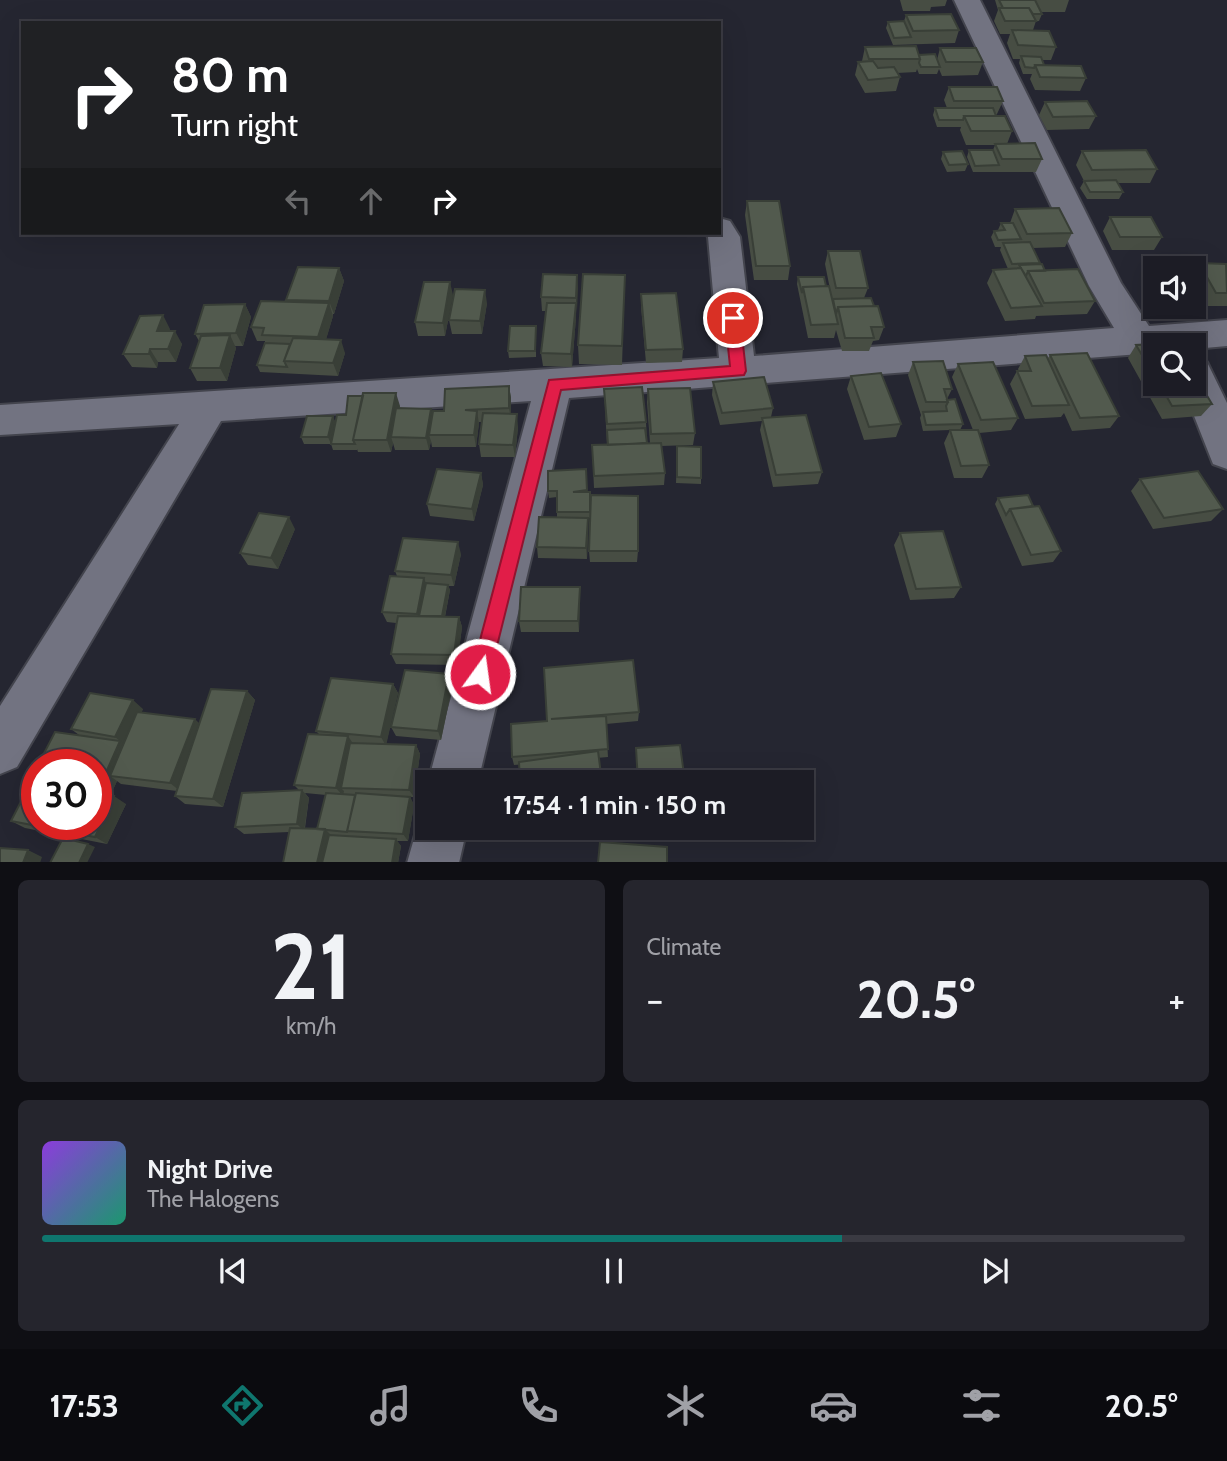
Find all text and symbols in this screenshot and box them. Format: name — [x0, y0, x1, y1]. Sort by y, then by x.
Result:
text: 80 m — [171, 45, 289, 104]
icon: right — [56, 49, 147, 140]
text: Turn right — [171, 105, 298, 144]
icon: left — [279, 182, 317, 220]
icon: ahead — [352, 182, 390, 220]
icon: right — [425, 182, 463, 220]
map controls — [1143, 256, 1206, 396]
button: sound — [1143, 256, 1206, 319]
pin — [703, 288, 763, 348]
icon: arrive — [714, 299, 752, 337]
button: search — [1143, 333, 1206, 396]
position arrow — [443, 637, 517, 711]
speed limit sign: 30 — [21, 749, 112, 840]
text: 17:54 · 1 min · 150 m — [503, 789, 726, 821]
text: 21 — [270, 911, 352, 1022]
text: Climate — [647, 933, 721, 961]
text: 20.5° — [857, 968, 975, 1031]
text: − — [647, 976, 663, 1023]
text: + — [1168, 976, 1185, 1023]
text: km/h — [286, 1012, 336, 1040]
text: Night Drive — [147, 1153, 273, 1185]
text: The Halogens — [147, 1185, 279, 1213]
icon: previous — [214, 1252, 252, 1290]
icon: pause — [595, 1252, 633, 1290]
icon: next — [976, 1252, 1014, 1290]
icon: directions — [218, 1381, 267, 1430]
icon: music — [366, 1381, 415, 1430]
icon: phone — [514, 1381, 563, 1430]
icon: climate — [661, 1381, 710, 1430]
icon: car — [809, 1381, 858, 1430]
icon: filters — [957, 1381, 1006, 1430]
text: 17:53 — [49, 1386, 119, 1425]
text: 20.5° — [1105, 1386, 1177, 1425]

